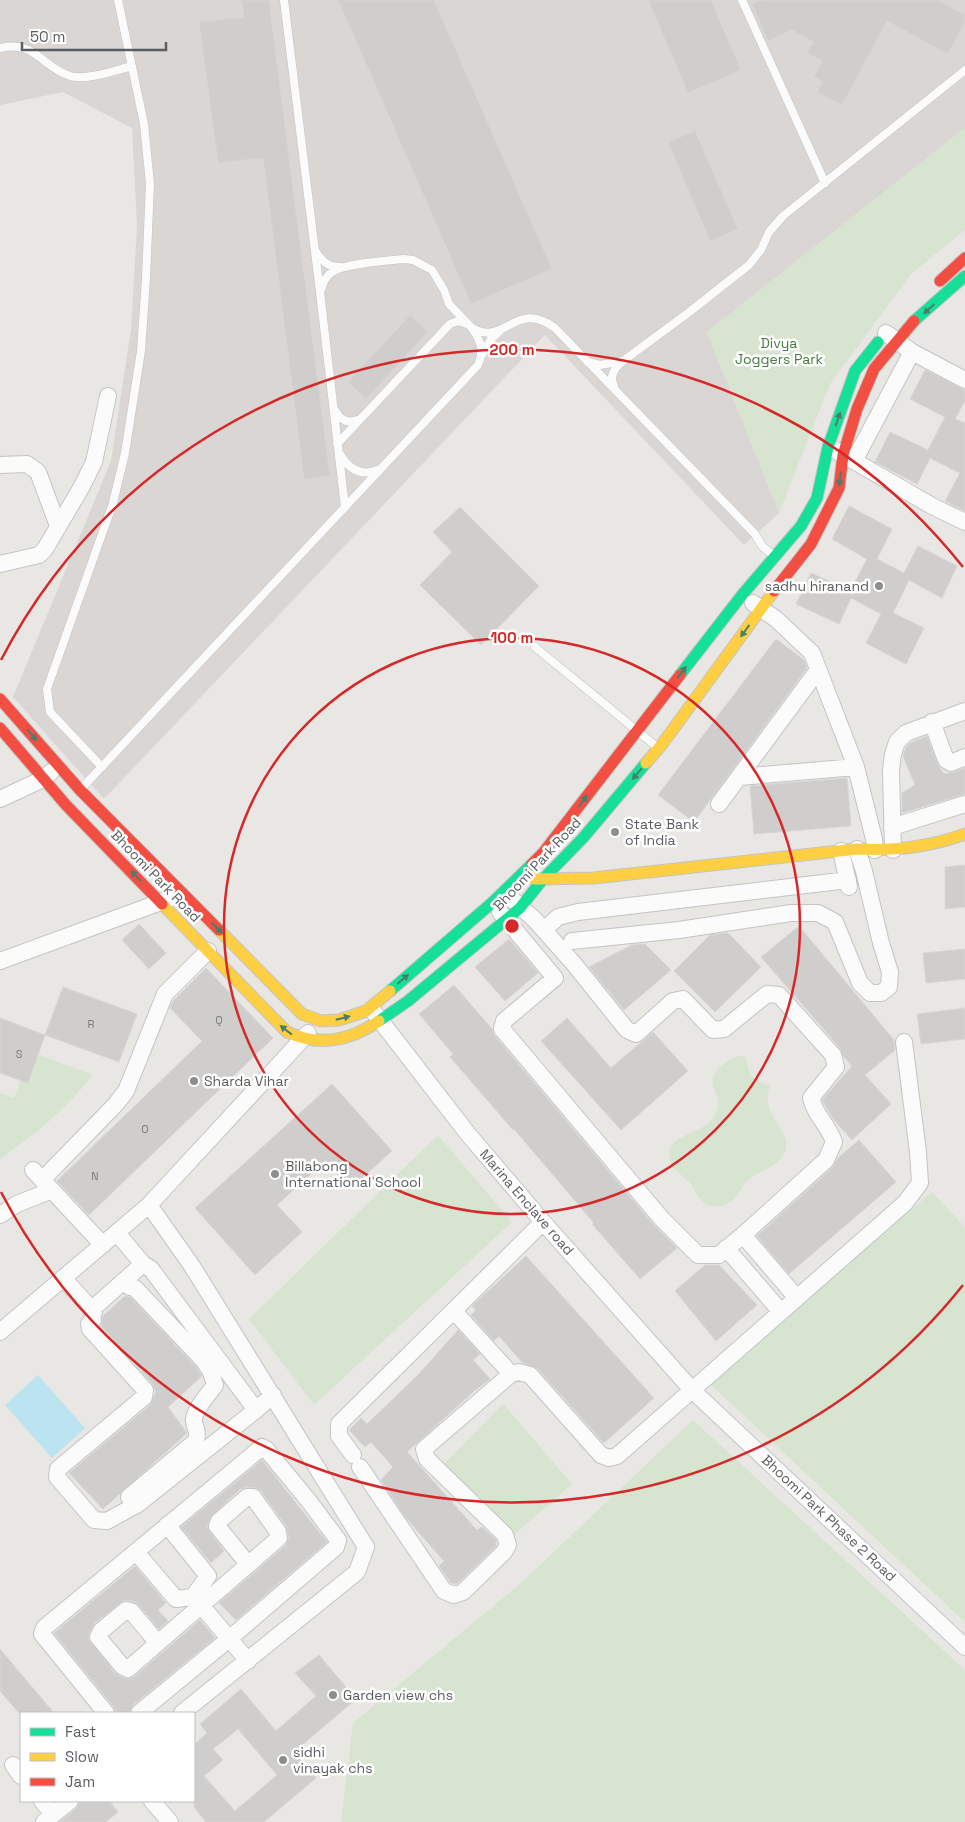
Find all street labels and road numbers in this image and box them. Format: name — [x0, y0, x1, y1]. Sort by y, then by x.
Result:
street label: Bhoomi Park Road — [489, 814, 585, 914]
street label: Bhoomi Park Road — [107, 826, 205, 926]
street label: Marina Enclave road — [476, 1145, 578, 1259]
street label: Bhoomi Park Phase 2 Road — [758, 1451, 900, 1585]

